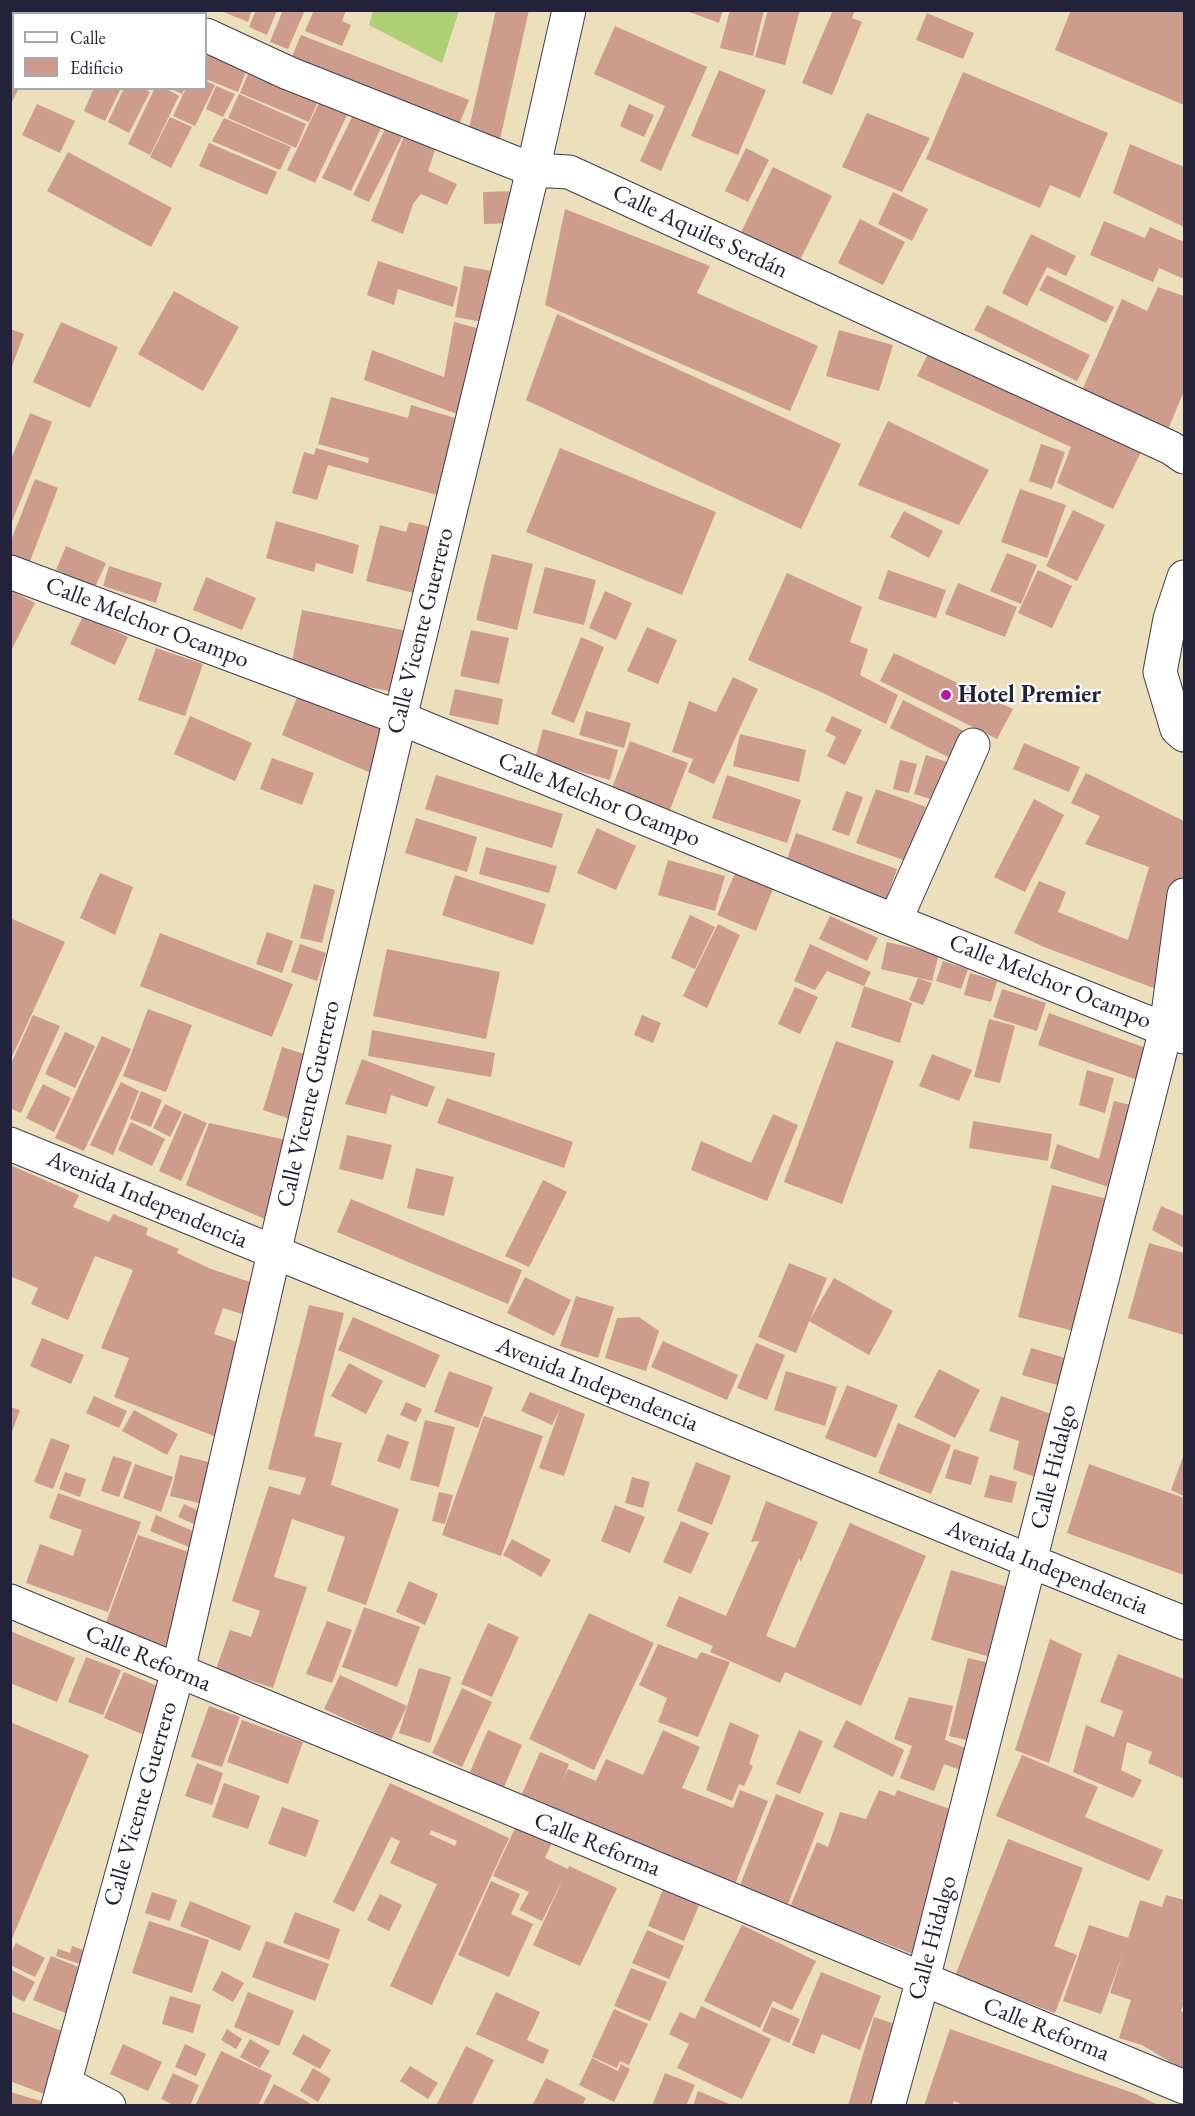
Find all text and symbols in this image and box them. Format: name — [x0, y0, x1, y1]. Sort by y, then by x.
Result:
legend — [12, 12, 207, 90]
text: Calle — [70, 26, 106, 49]
text: Edificio — [70, 56, 123, 79]
street label: Calle Aquiles Serdán — [608, 179, 792, 285]
street label: Calle Vicente Guerrero — [381, 525, 461, 737]
street label: Calle Melchor Ocampo — [41, 571, 253, 675]
place label: Hotel Premier — [958, 681, 1101, 709]
marker: Hotel Premier — [939, 688, 953, 702]
street label: Calle Melchor Ocampo — [494, 746, 704, 854]
street label: Calle Melchor Ocampo — [945, 928, 1155, 1036]
street label: Calle Vicente Guerrero — [271, 998, 347, 1210]
street label: Avenida Independencia — [42, 1145, 252, 1255]
street label: Avenida Independencia — [492, 1331, 702, 1439]
street label: Calle Hidalgo — [1025, 1402, 1083, 1532]
street label: Avenida Independencia — [942, 1514, 1152, 1622]
street label: Calle Reforma — [81, 1620, 215, 1698]
street label: Calle Vicente Guerrero — [98, 1698, 184, 1910]
street label: Calle Reforma — [530, 1807, 664, 1883]
street label: Calle Hidalgo — [903, 1873, 963, 2003]
street label: Calle Reforma — [979, 1992, 1113, 2068]

